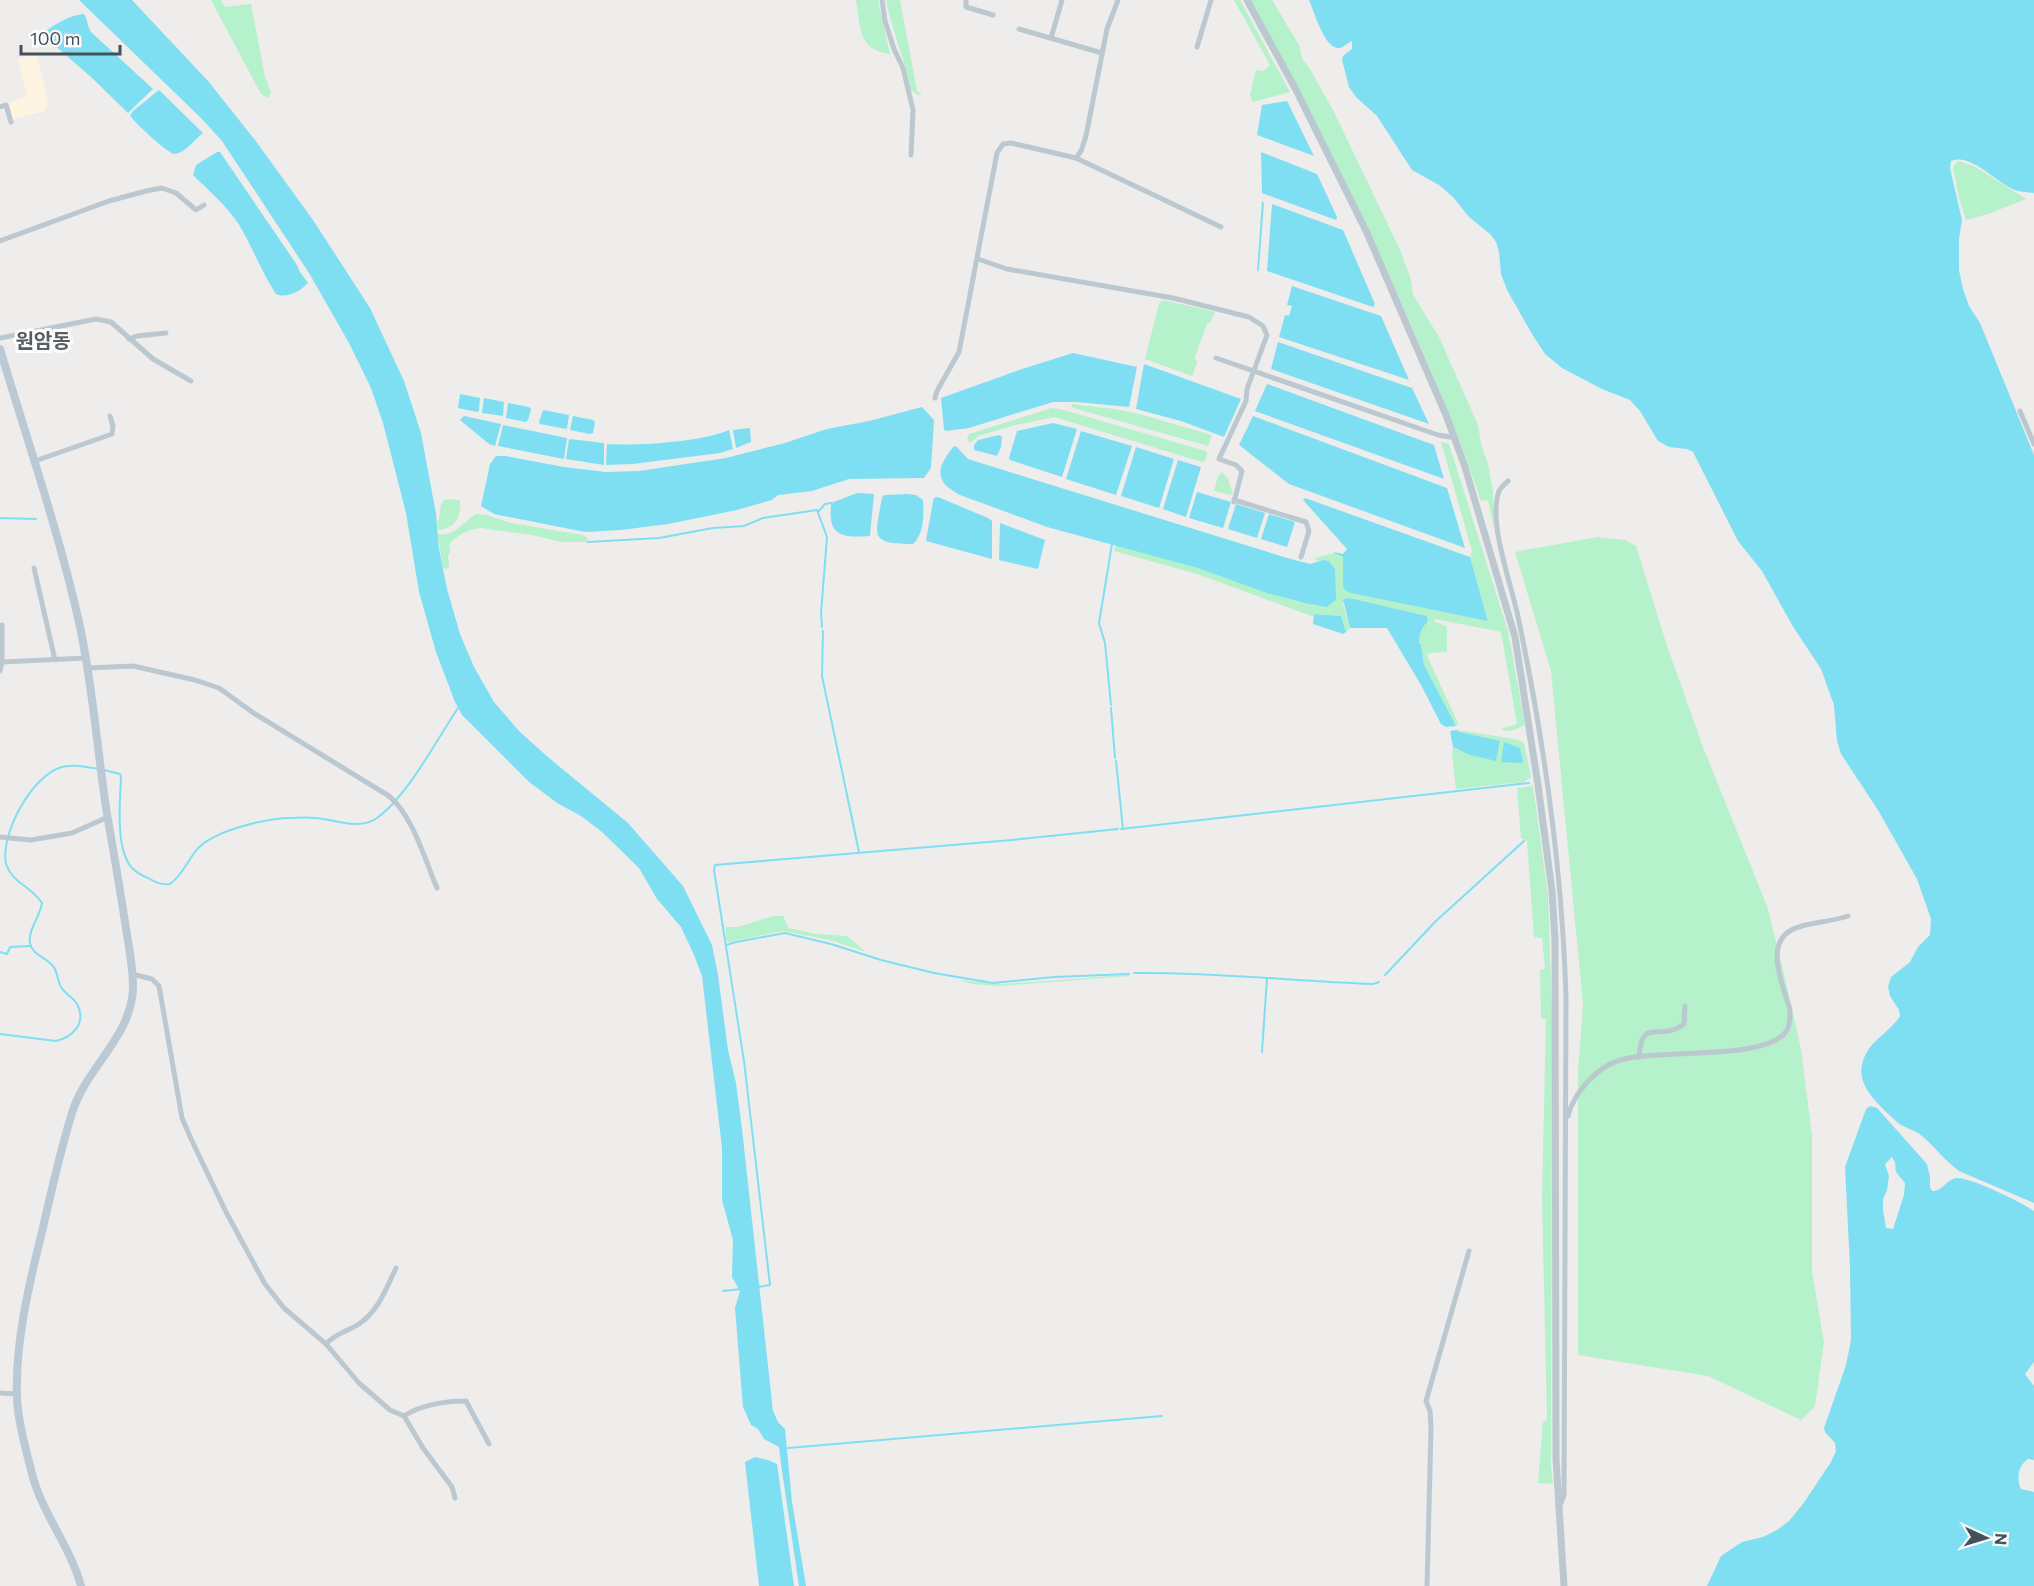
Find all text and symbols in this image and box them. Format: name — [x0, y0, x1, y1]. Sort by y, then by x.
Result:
scale bar — [21, 18, 120, 56]
text: 100 m — [30, 27, 80, 49]
district label: 원암동 — [15, 328, 71, 352]
north arrow — [1956, 1508, 2016, 1568]
text: N — [1992, 1532, 2011, 1546]

